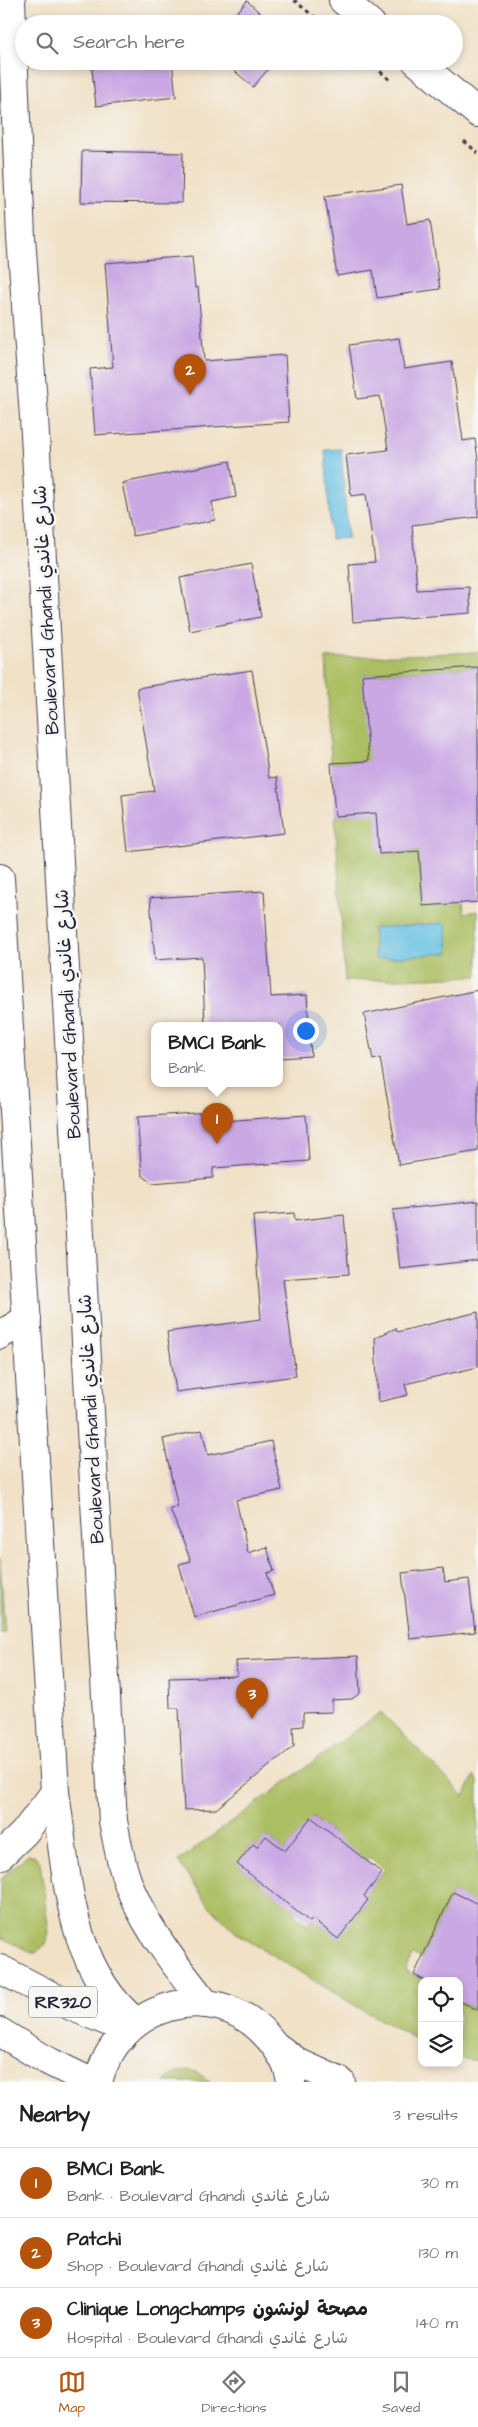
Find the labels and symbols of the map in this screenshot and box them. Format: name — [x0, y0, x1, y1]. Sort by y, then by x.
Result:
pin: 2 — [174, 354, 206, 395]
street label: Boulevard Ghandi شارع غاندي — [26, 484, 67, 736]
street label: Boulevard Ghandi شارع غاندي — [48, 888, 89, 1140]
your location — [293, 1018, 319, 1044]
pin: 1 — [201, 1103, 233, 1144]
street label: Boulevard Ghandi شارع غاندي — [71, 1293, 112, 1545]
pin: 3 — [236, 1678, 268, 1719]
road number: RR320 — [29, 1986, 97, 2018]

